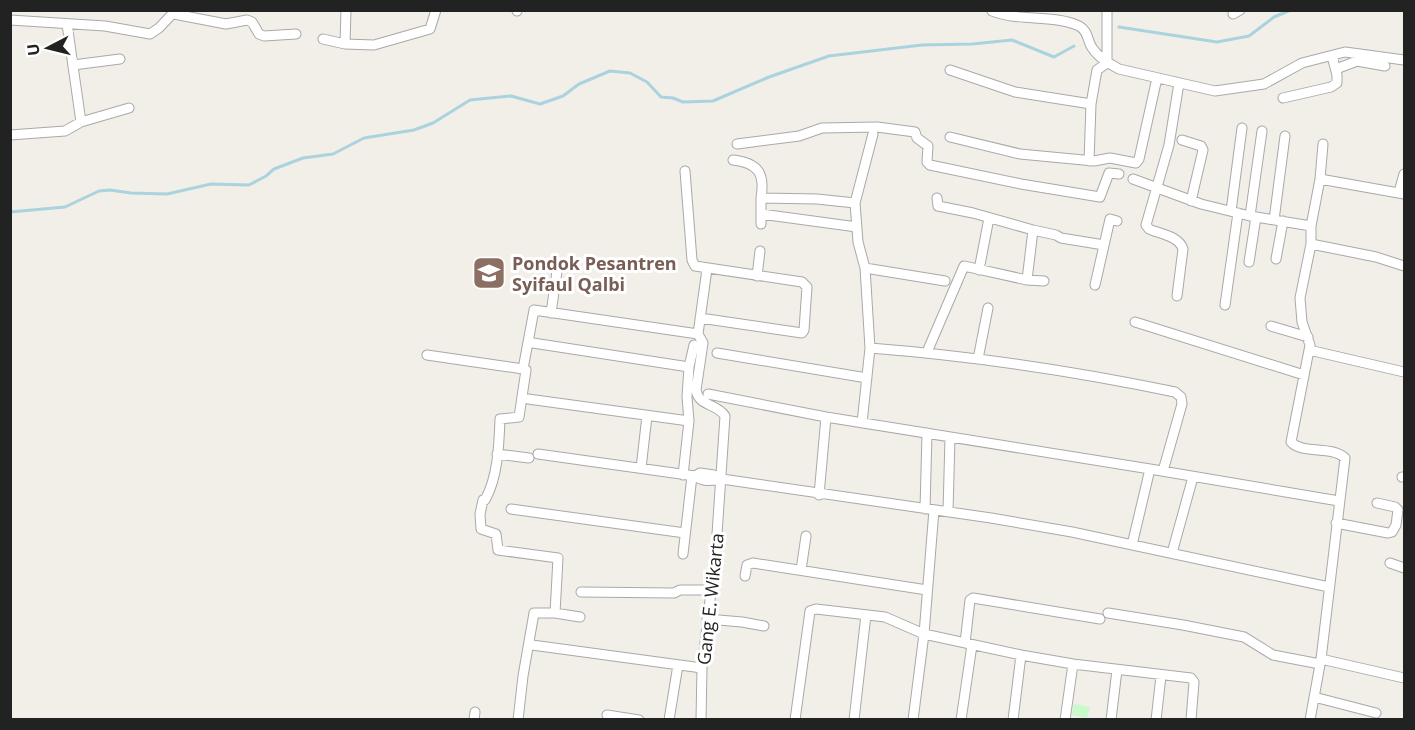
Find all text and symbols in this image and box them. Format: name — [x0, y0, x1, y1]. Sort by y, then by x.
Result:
north arrow — [18, 18, 78, 78]
text: U — [21, 42, 45, 57]
place label: Pondok Pesantren Syifaul Qalbi — [512, 251, 677, 296]
school or university icon: Pondok Pesantren Syifaul Qalbi — [471, 255, 507, 291]
street label: Gang E. Wikarta — [691, 532, 729, 666]

